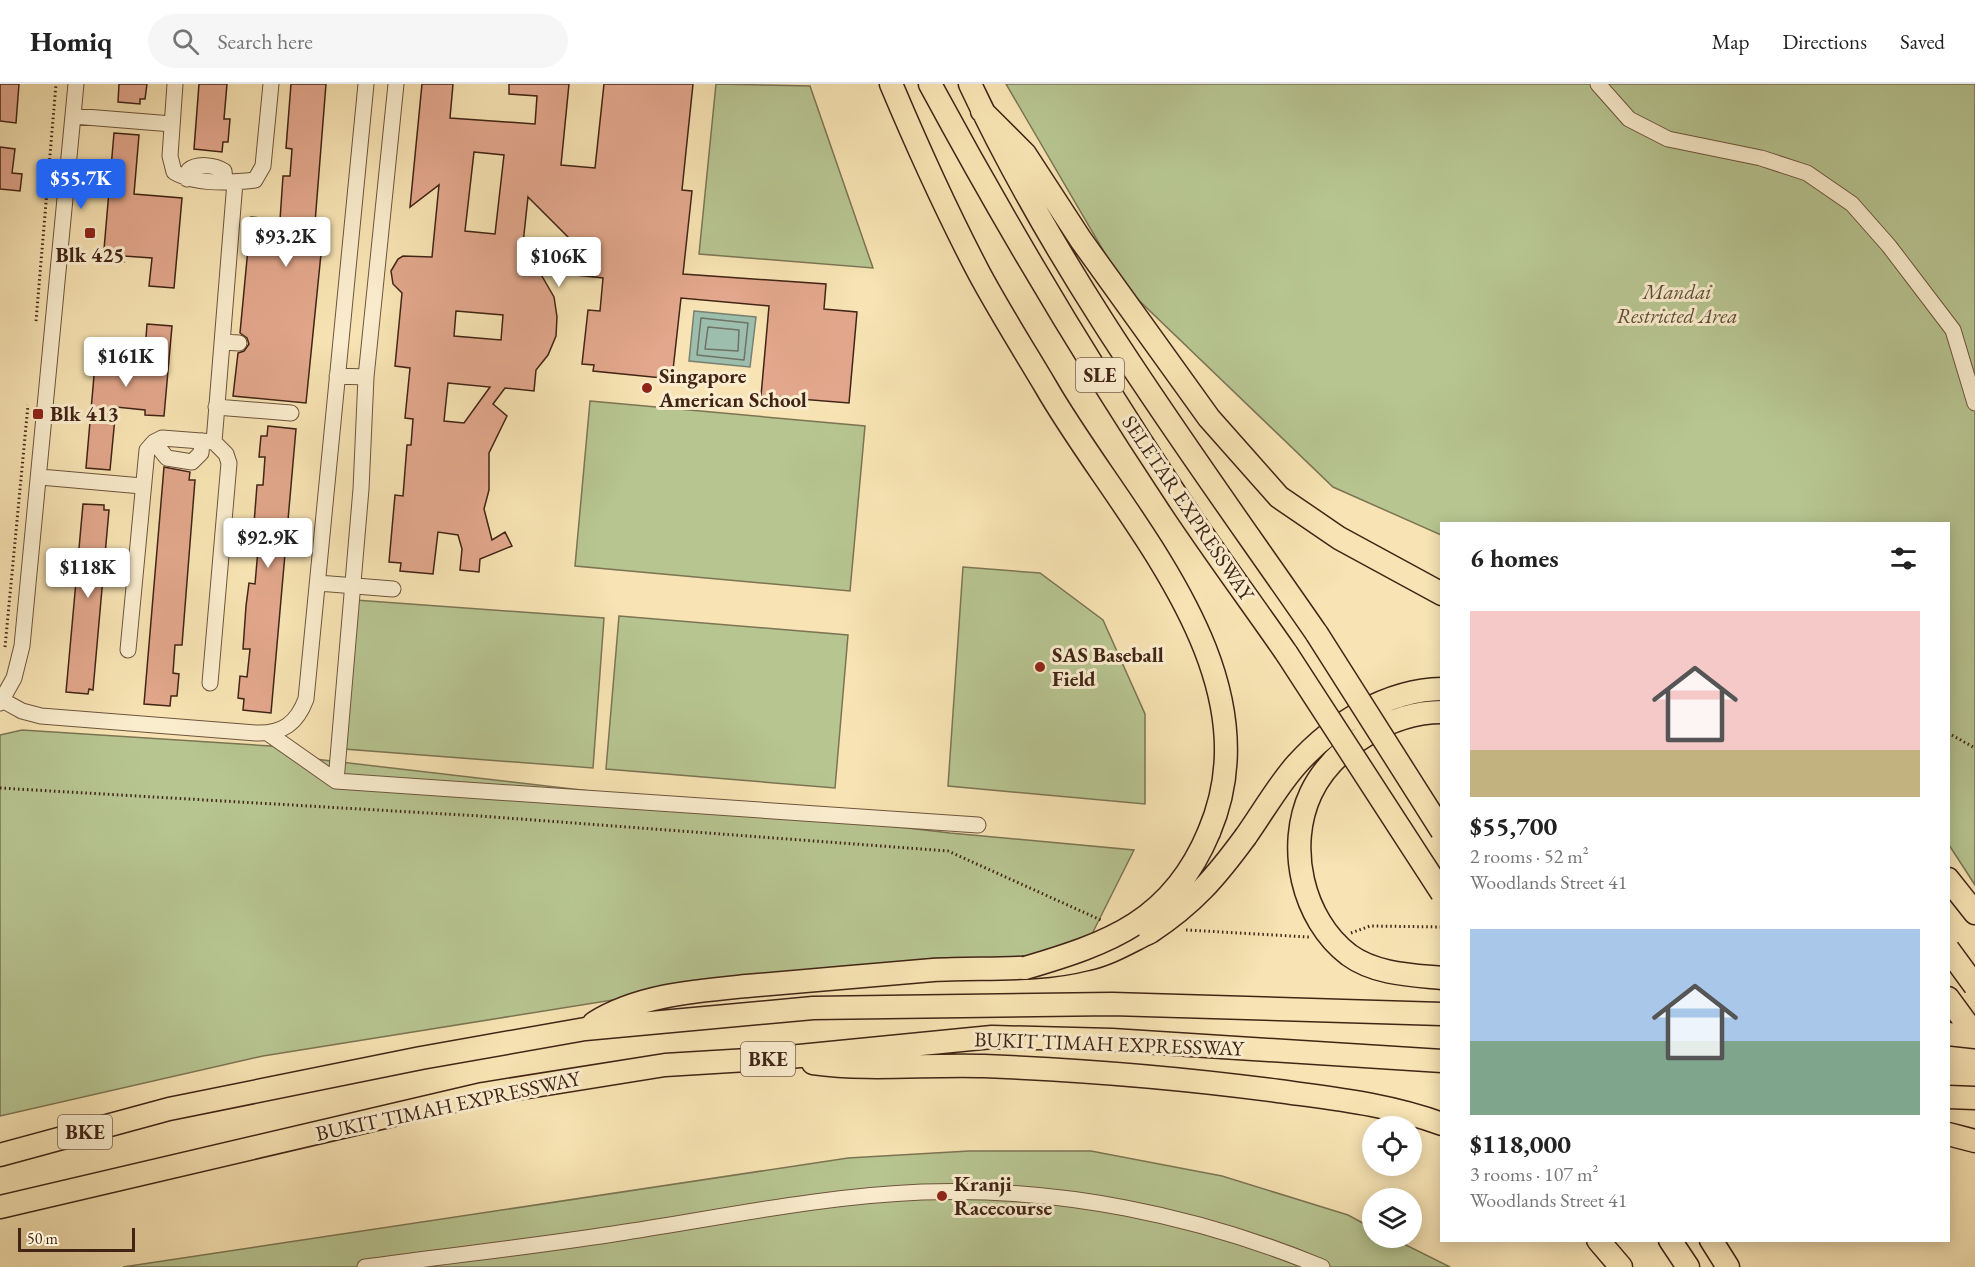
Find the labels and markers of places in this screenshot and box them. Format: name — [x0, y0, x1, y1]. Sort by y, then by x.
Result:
pin: $55.7K — [32, 159, 130, 210]
pin: $93.2K — [237, 217, 335, 268]
marker: Blk 425 — [83, 226, 97, 240]
pin: $106K — [517, 237, 601, 288]
place label: Blk 425 — [56, 241, 124, 268]
pin: $161K — [84, 337, 168, 388]
place label: Singapore American School — [658, 362, 807, 413]
marker: Singapore American School — [640, 381, 654, 395]
place label: Blk 413 — [50, 400, 119, 427]
marker: Blk 413 — [31, 407, 45, 421]
pin: $92.9K — [219, 518, 317, 569]
pin: $118K — [46, 548, 130, 599]
place label: SAS Baseball Field — [1052, 641, 1164, 692]
marker: SAS Baseball Field — [1033, 660, 1047, 674]
place label: Kranji Racecourse — [954, 1170, 1052, 1221]
marker: Kranji Racecourse — [935, 1189, 949, 1203]

